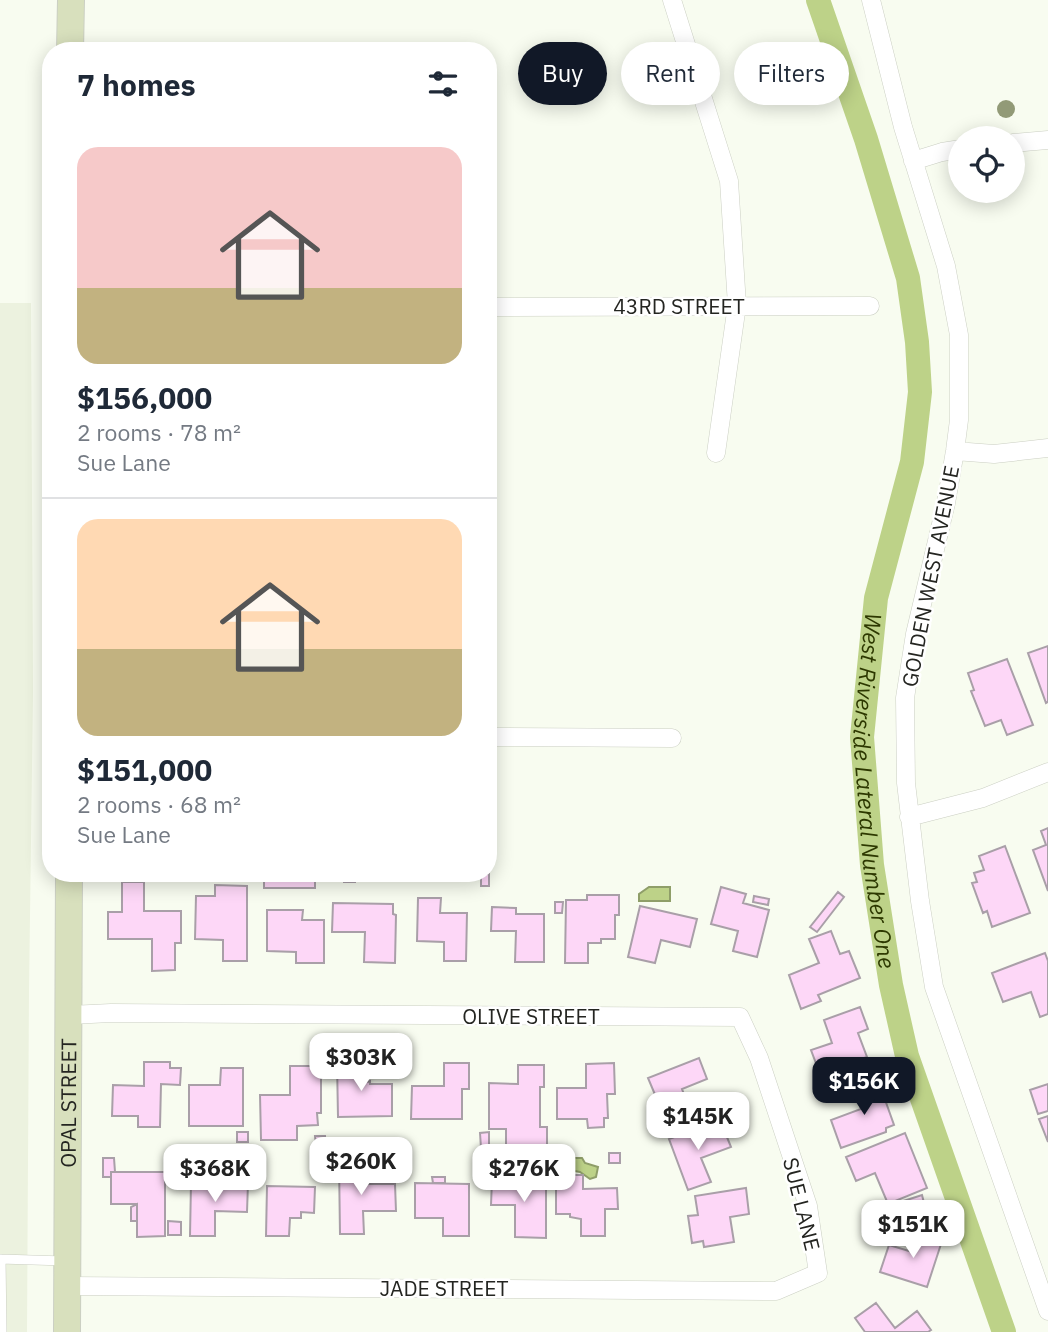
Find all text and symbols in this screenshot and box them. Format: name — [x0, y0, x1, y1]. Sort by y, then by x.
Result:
chip: Buy — [518, 42, 607, 105]
chip: Rent — [621, 42, 720, 105]
chip: Filters — [734, 42, 849, 105]
text: 7 homes — [77, 65, 196, 104]
icon: filters — [424, 65, 462, 103]
map controls — [948, 126, 1025, 203]
button: locate — [948, 126, 1025, 203]
icon: home — [207, 192, 333, 318]
street label: 43RD STREET — [613, 292, 745, 320]
text: $156,000 — [77, 378, 212, 417]
text: 2 rooms · 78 m² — [77, 417, 241, 447]
text: Sue Lane — [77, 447, 171, 477]
street label: GOLDEN WEST AVENUE — [895, 463, 965, 689]
icon: home — [207, 564, 333, 690]
water label: West Riverside Lateral Number One — [847, 612, 903, 971]
text: $151,000 — [77, 750, 212, 789]
text: 2 rooms · 68 m² — [77, 789, 241, 819]
text: Sue Lane — [77, 819, 171, 849]
street label: OLIVE STREET — [462, 1002, 600, 1030]
pin: $303K — [312, 1034, 410, 1093]
street label: OPAL STREET — [54, 1038, 82, 1168]
text: $303K — [325, 1041, 397, 1071]
pin: $156K — [815, 1058, 913, 1117]
text: $156K — [828, 1065, 900, 1095]
pin: $145K — [649, 1092, 747, 1152]
text: $145K — [662, 1100, 734, 1130]
pin: $260K — [312, 1138, 410, 1197]
pin: $368K — [166, 1144, 264, 1204]
pin: $276K — [475, 1144, 573, 1204]
text: $260K — [325, 1145, 397, 1175]
text: $368K — [179, 1152, 251, 1182]
text: $276K — [488, 1152, 560, 1182]
street label: SUE LANE — [777, 1154, 827, 1254]
pin: $151K — [864, 1200, 962, 1260]
text: $151K — [877, 1208, 949, 1238]
street label: JADE STREET — [379, 1274, 509, 1302]

